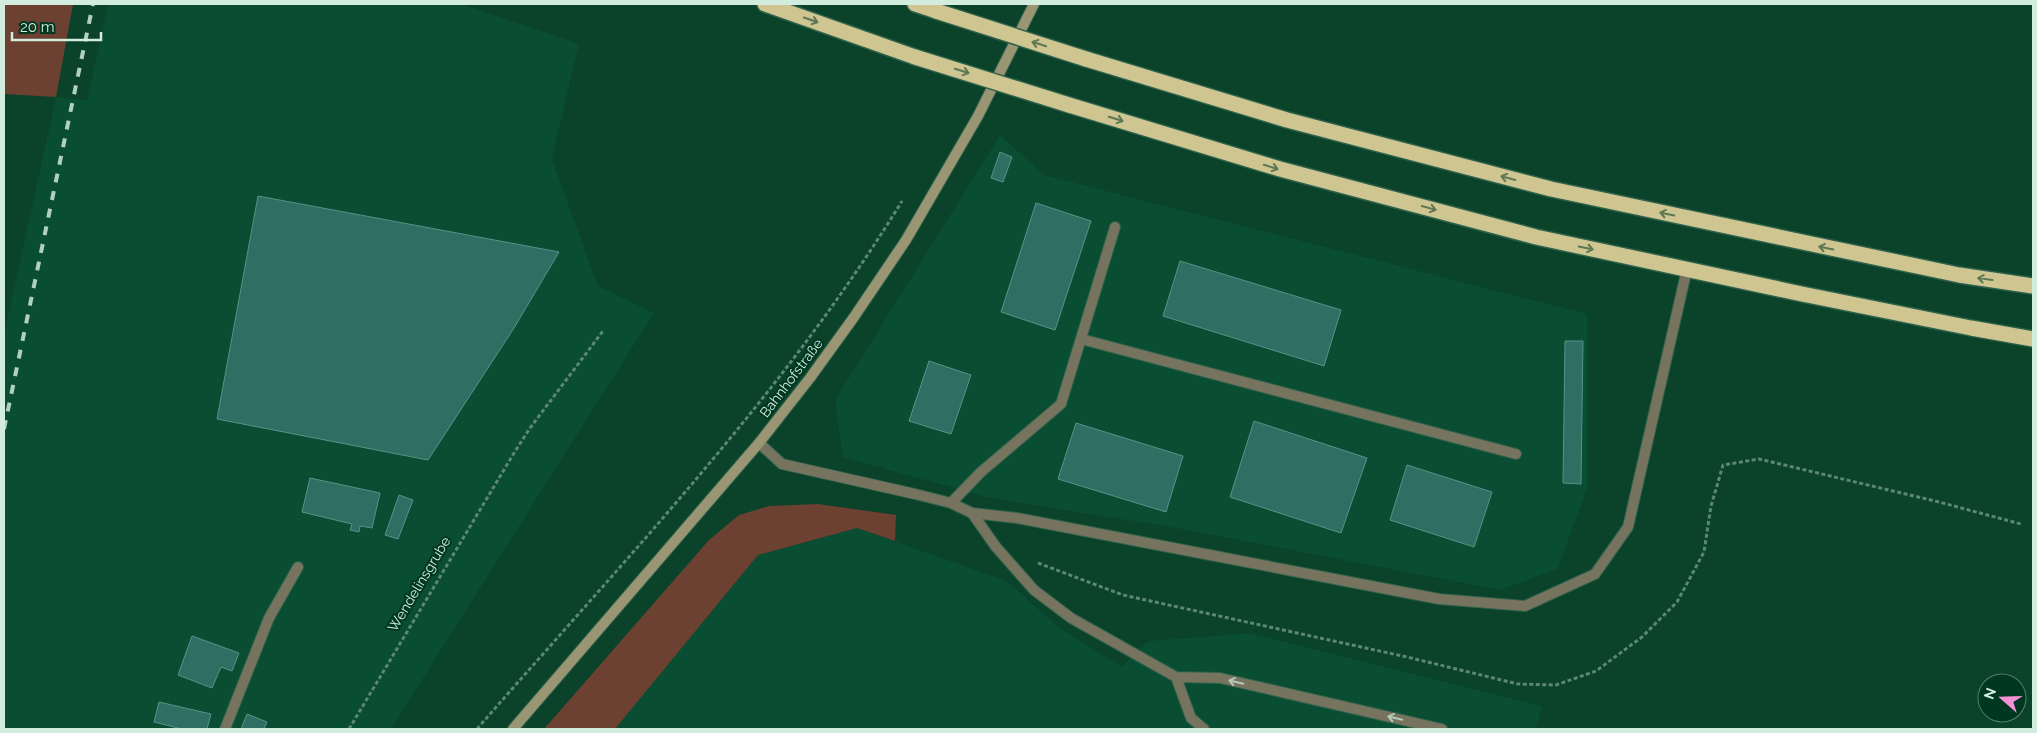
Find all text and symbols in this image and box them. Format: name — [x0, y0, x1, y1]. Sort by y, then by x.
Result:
scale bar — [12, 10, 101, 42]
one-way arrow — [803, 16, 818, 25]
text: 20 m — [20, 18, 55, 36]
one-way arrow — [1032, 39, 1048, 49]
one-way arrow — [953, 67, 969, 77]
one-way arrow — [1108, 115, 1124, 125]
one-way arrow — [1263, 162, 1279, 172]
one-way arrow — [1501, 173, 1517, 182]
one-way arrow — [1420, 204, 1436, 214]
one-way arrow — [1659, 209, 1675, 218]
one-way arrow — [1818, 242, 1834, 252]
one-way arrow — [1578, 243, 1594, 253]
one-way arrow — [1977, 274, 1993, 284]
street label: Bahnhofstraße — [756, 336, 826, 420]
street label: Wendelinsgrube — [384, 534, 454, 634]
north arrow — [1977, 673, 2027, 723]
one-way arrow — [1229, 677, 1245, 686]
text: N — [1980, 686, 1999, 701]
one-way arrow — [1387, 713, 1403, 722]

